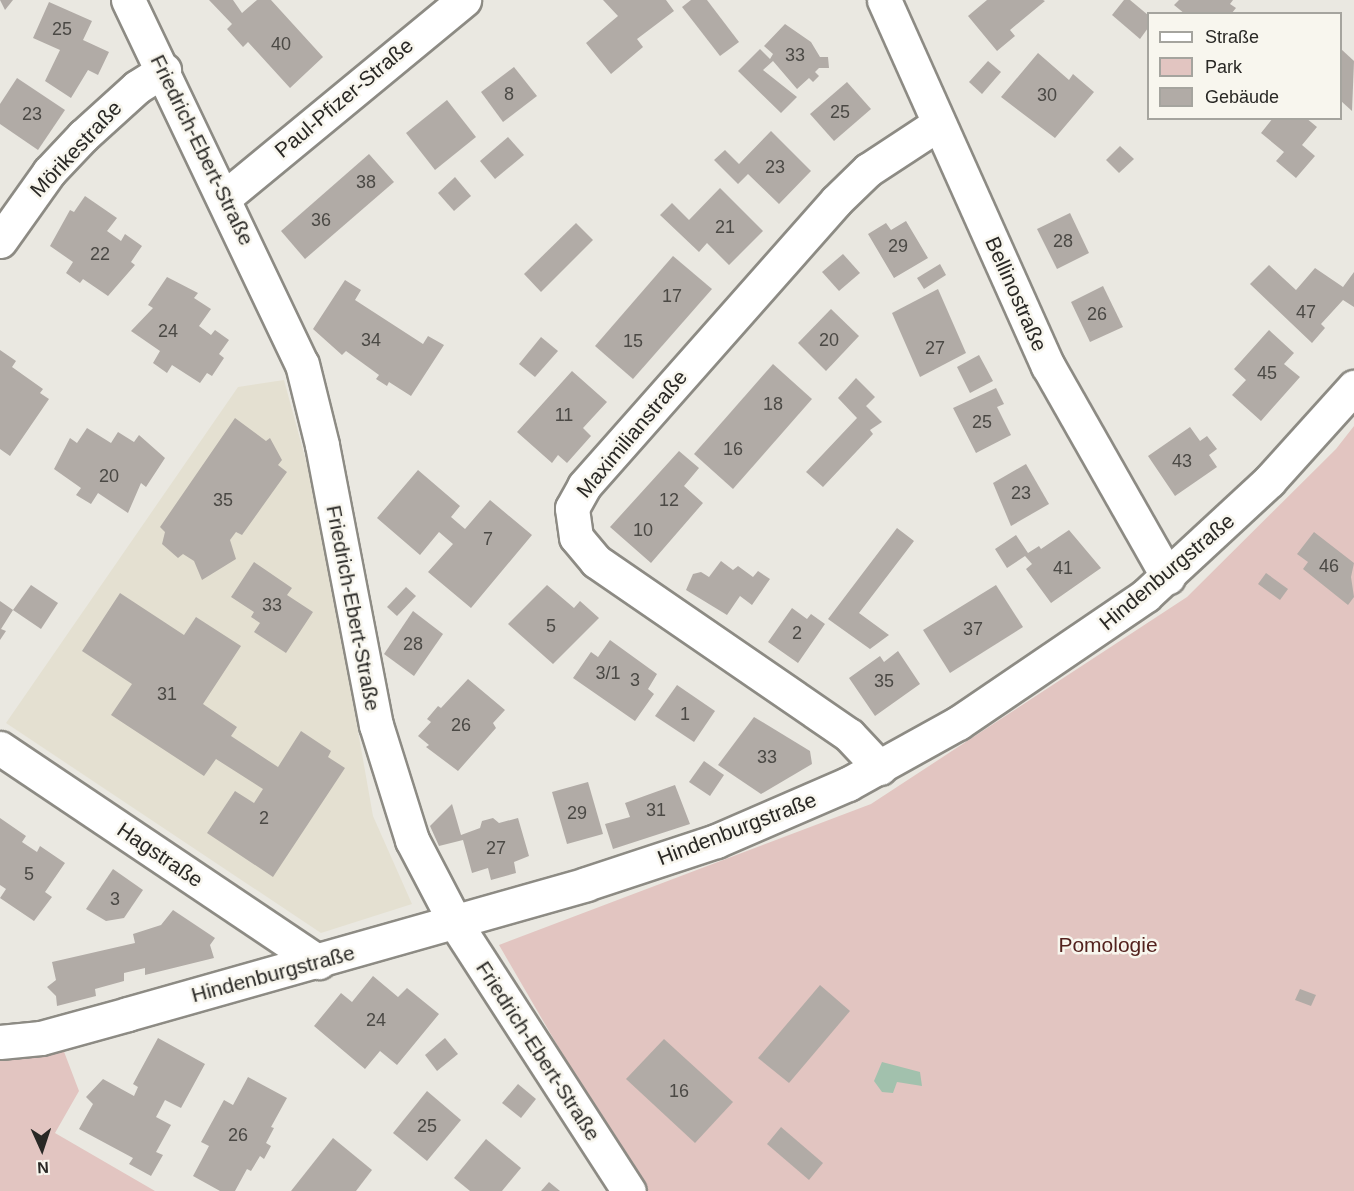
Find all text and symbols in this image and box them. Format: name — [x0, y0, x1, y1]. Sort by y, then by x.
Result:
legend — [1147, 12, 1342, 120]
house number: 25 — [52, 18, 72, 40]
text: Straße — [1205, 27, 1259, 47]
street label: Paul-Pfizer-Straße — [270, 33, 418, 163]
house number: 40 — [271, 33, 291, 55]
house number: 33 — [785, 44, 805, 66]
street label: Friedrich-Ebert-Straße — [145, 51, 259, 249]
text: Park — [1205, 57, 1242, 77]
house number: 8 — [504, 83, 514, 105]
house number: 30 — [1037, 84, 1057, 106]
text: Gebäude — [1205, 87, 1279, 107]
street label: Mörikestraße — [25, 96, 127, 202]
house number: 25 — [830, 101, 850, 123]
house number: 23 — [22, 103, 42, 125]
house number: 23 — [765, 156, 785, 178]
house number: 38 — [356, 171, 376, 193]
house number: 36 — [311, 209, 331, 231]
house number: 21 — [715, 216, 735, 238]
house number: 28 — [1053, 230, 1073, 252]
street label: Bellinostraße — [980, 233, 1052, 355]
house number: 29 — [888, 235, 908, 257]
house number: 22 — [90, 243, 110, 265]
house number: 17 — [662, 285, 682, 307]
house number: 47 — [1296, 301, 1316, 323]
house number: 26 — [1087, 303, 1107, 325]
house number: 24 — [158, 320, 178, 342]
house number: 34 — [361, 329, 381, 351]
house number: 20 — [819, 329, 839, 351]
house number: 15 — [623, 330, 643, 352]
house number: 27 — [925, 337, 945, 359]
house number: 45 — [1257, 362, 1277, 384]
street label: Maximilianstraße — [571, 365, 693, 503]
house number: 18 — [763, 393, 783, 415]
house number: 11 — [555, 404, 573, 426]
house number: 25 — [972, 411, 992, 433]
house number: 16 — [723, 438, 743, 460]
house number: 43 — [1172, 450, 1192, 472]
house number: 20 — [99, 465, 119, 487]
house number: 23 — [1011, 482, 1031, 504]
house number: 35 — [213, 489, 233, 511]
house number: 12 — [659, 489, 679, 511]
street label: Friedrich-Ebert-Straße — [321, 503, 385, 713]
street label: Hindenburgstraße — [1095, 508, 1239, 636]
house number: 10 — [633, 519, 653, 541]
house number: 7 — [483, 528, 493, 550]
house number: 46 — [1319, 555, 1339, 577]
house number: 41 — [1053, 557, 1073, 579]
house number: 33 — [262, 594, 282, 616]
house number: 5 — [546, 615, 556, 637]
house number: 37 — [963, 618, 983, 640]
house number: 2 — [792, 622, 802, 644]
house number: 28 — [403, 633, 423, 655]
house number: 3/1 — [595, 662, 621, 684]
house number: 3 — [630, 669, 640, 691]
house number: 35 — [874, 670, 894, 692]
house number: 31 — [157, 683, 177, 705]
house number: 1 — [680, 703, 690, 725]
house number: 26 — [451, 714, 471, 736]
house number: 33 — [757, 746, 777, 768]
street label: Hindenburgstraße — [654, 787, 820, 871]
house number: 31 — [646, 799, 666, 821]
house number: 29 — [567, 802, 587, 824]
house number: 2 — [259, 807, 269, 829]
street label: Hagstraße — [112, 817, 208, 893]
house number: 27 — [486, 837, 506, 859]
house number: 5 — [24, 863, 34, 885]
house number: 3 — [110, 888, 120, 910]
park label: Pomologie — [1058, 932, 1158, 958]
street label: Hindenburgstraße — [189, 940, 357, 1008]
street label: Friedrich-Ebert-Straße — [471, 957, 605, 1145]
house number: 24 — [366, 1009, 386, 1031]
house number: 16 — [669, 1080, 689, 1102]
house number: 25 — [417, 1115, 437, 1137]
north arrow — [12, 1119, 72, 1179]
house number: 26 — [228, 1124, 248, 1146]
text: N — [37, 1159, 49, 1176]

